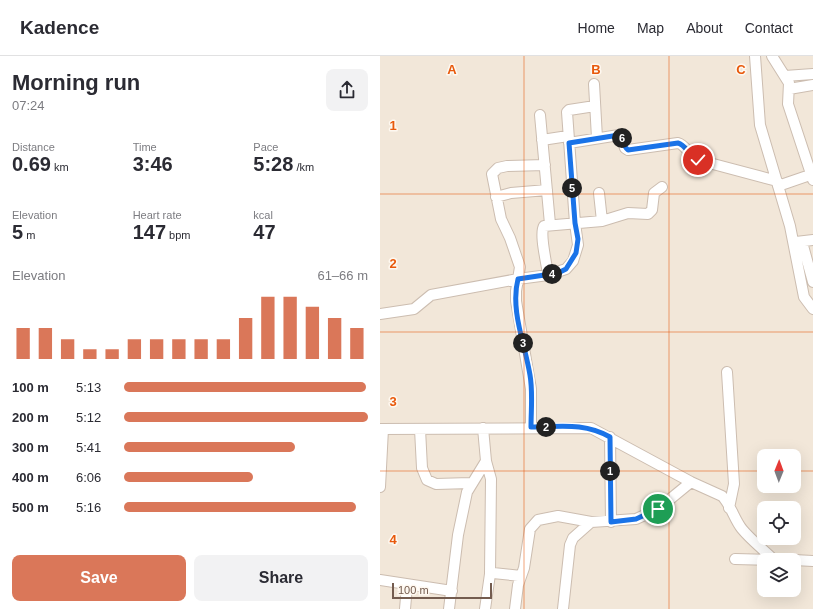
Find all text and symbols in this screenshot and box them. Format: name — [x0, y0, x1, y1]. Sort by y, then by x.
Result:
text: Kadence — [20, 17, 99, 38]
text: Home — [578, 20, 615, 36]
text: Map — [637, 20, 664, 36]
text: About — [686, 20, 723, 36]
text: Contact — [745, 20, 793, 36]
text: A — [447, 62, 457, 77]
text: B — [591, 62, 601, 77]
text: C — [736, 62, 746, 77]
button: share — [326, 69, 368, 111]
text: Morning run — [12, 70, 140, 95]
text: 07:24 — [12, 98, 45, 113]
text: 1 — [389, 118, 397, 133]
pin: 6 — [612, 128, 632, 148]
text: 6 — [619, 132, 625, 144]
text: Distance — [12, 141, 55, 153]
text: Time — [133, 141, 157, 153]
text: Pace — [253, 141, 278, 153]
pin — [681, 143, 715, 177]
icon: check — [687, 149, 709, 171]
text: 0.69 — [12, 153, 51, 175]
text: 3:46 — [133, 153, 173, 175]
text: 5:28 — [253, 153, 293, 175]
text: km — [51, 161, 69, 173]
text: /km — [293, 161, 314, 173]
pin: 5 — [562, 178, 582, 198]
text: 5 — [569, 182, 575, 194]
text: Elevation — [12, 209, 57, 221]
text: Heart rate — [133, 209, 182, 221]
text: kcal — [253, 209, 273, 221]
text: 5 — [12, 221, 23, 243]
text: 147 — [133, 221, 166, 243]
text: 47 — [253, 221, 276, 243]
text: m — [23, 229, 35, 241]
text: bpm — [166, 229, 191, 241]
text: 2 — [389, 256, 397, 271]
pin: 4 — [542, 264, 562, 284]
text: Elevation — [12, 268, 65, 283]
text: 61–66 m — [317, 268, 368, 283]
text: 4 — [549, 268, 555, 280]
pin: 3 — [513, 333, 533, 353]
text: 3 — [520, 337, 526, 349]
text: 100 m — [12, 380, 49, 395]
text: 5:13 — [76, 380, 101, 395]
text: 3 — [389, 394, 397, 409]
text: 200 m — [12, 410, 49, 425]
text: 5:12 — [76, 410, 101, 425]
pin: 2 — [536, 417, 556, 437]
text: 2 — [543, 421, 549, 433]
text: 300 m — [12, 440, 49, 455]
text: 5:41 — [76, 440, 101, 455]
north arrow — [757, 449, 801, 493]
map controls — [757, 449, 801, 597]
pin: 1 — [600, 461, 620, 481]
text: 1 — [607, 465, 613, 477]
text: 400 m — [12, 470, 49, 485]
text: 6:06 — [76, 470, 101, 485]
pin — [641, 492, 675, 526]
icon: arrive — [647, 498, 669, 520]
text: 500 m — [12, 500, 49, 515]
text: 5:16 — [76, 500, 101, 515]
button: locate — [757, 501, 801, 545]
text: 4 — [389, 532, 397, 547]
button: layers — [757, 553, 801, 597]
button: Save — [12, 555, 186, 601]
button: Share — [194, 555, 368, 601]
scale bar — [392, 581, 492, 600]
text: 100 m — [398, 584, 429, 596]

